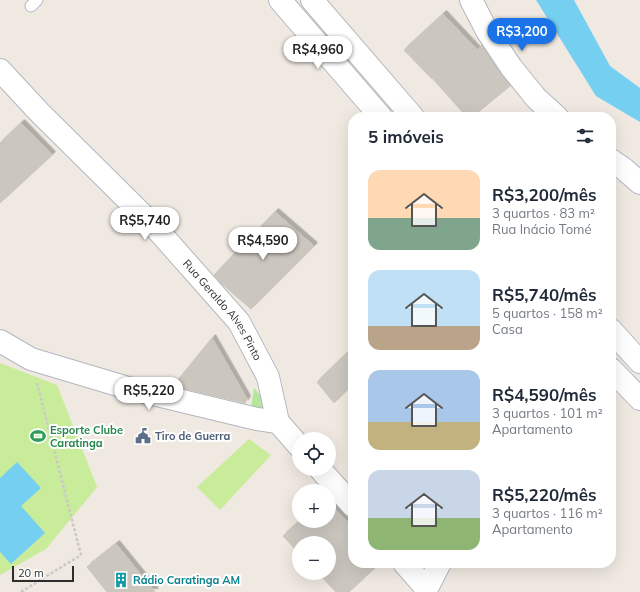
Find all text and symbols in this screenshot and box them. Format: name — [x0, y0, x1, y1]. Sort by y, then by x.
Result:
pin: R$3,200 — [485, 18, 559, 52]
text: R$3,200 — [496, 23, 548, 39]
pin: R$4,960 — [281, 36, 355, 70]
text: R$4,960 — [292, 41, 344, 57]
icon: filters — [574, 125, 596, 147]
text: 5 imóveis — [368, 126, 444, 147]
text: R$3,200/mês — [492, 184, 597, 205]
icon: home — [400, 186, 448, 234]
text: 3 quartos · 83 m² — [492, 205, 595, 221]
pin: R$5,740 — [108, 207, 182, 241]
text: R$5,740 — [119, 212, 171, 228]
text: Rua Inácio Tomé — [492, 221, 592, 237]
pin: R$4,590 — [226, 227, 300, 261]
text: R$4,590 — [237, 232, 289, 248]
street label: Rua Geraldo Alves Pinto — [180, 257, 265, 363]
text: R$5,740/mês — [492, 284, 597, 305]
icon: home — [400, 286, 448, 334]
text: 5 quartos · 158 m² — [492, 305, 603, 321]
text: Casa — [492, 321, 523, 337]
pin: R$5,220 — [112, 377, 186, 411]
text: R$5,220 — [123, 382, 175, 398]
text: R$4,590/mês — [492, 384, 597, 405]
icon: home — [400, 386, 448, 434]
text: 3 quartos · 101 m² — [492, 405, 603, 421]
text: Apartamento — [492, 421, 573, 437]
place label: Esporte Clube Caratinga — [50, 423, 123, 450]
sports icon: Esporte Clube Caratinga — [29, 427, 47, 445]
public building icon: Tiro de Guerra — [134, 427, 152, 445]
place label: Tiro de Guerra — [155, 429, 231, 443]
map controls — [292, 432, 336, 580]
button: locate — [292, 432, 336, 476]
button: + — [292, 484, 336, 528]
text: R$5,220/mês — [492, 484, 597, 505]
icon: home — [400, 486, 448, 534]
text: 3 quartos · 116 m² — [492, 505, 603, 521]
text: Apartamento — [492, 521, 573, 537]
button: − — [292, 536, 336, 580]
scale bar — [12, 564, 74, 583]
text: 20 m — [18, 566, 44, 580]
building icon: Rádio Caratinga AM — [112, 571, 130, 589]
place label: Rádio Caratinga AM — [133, 573, 240, 587]

